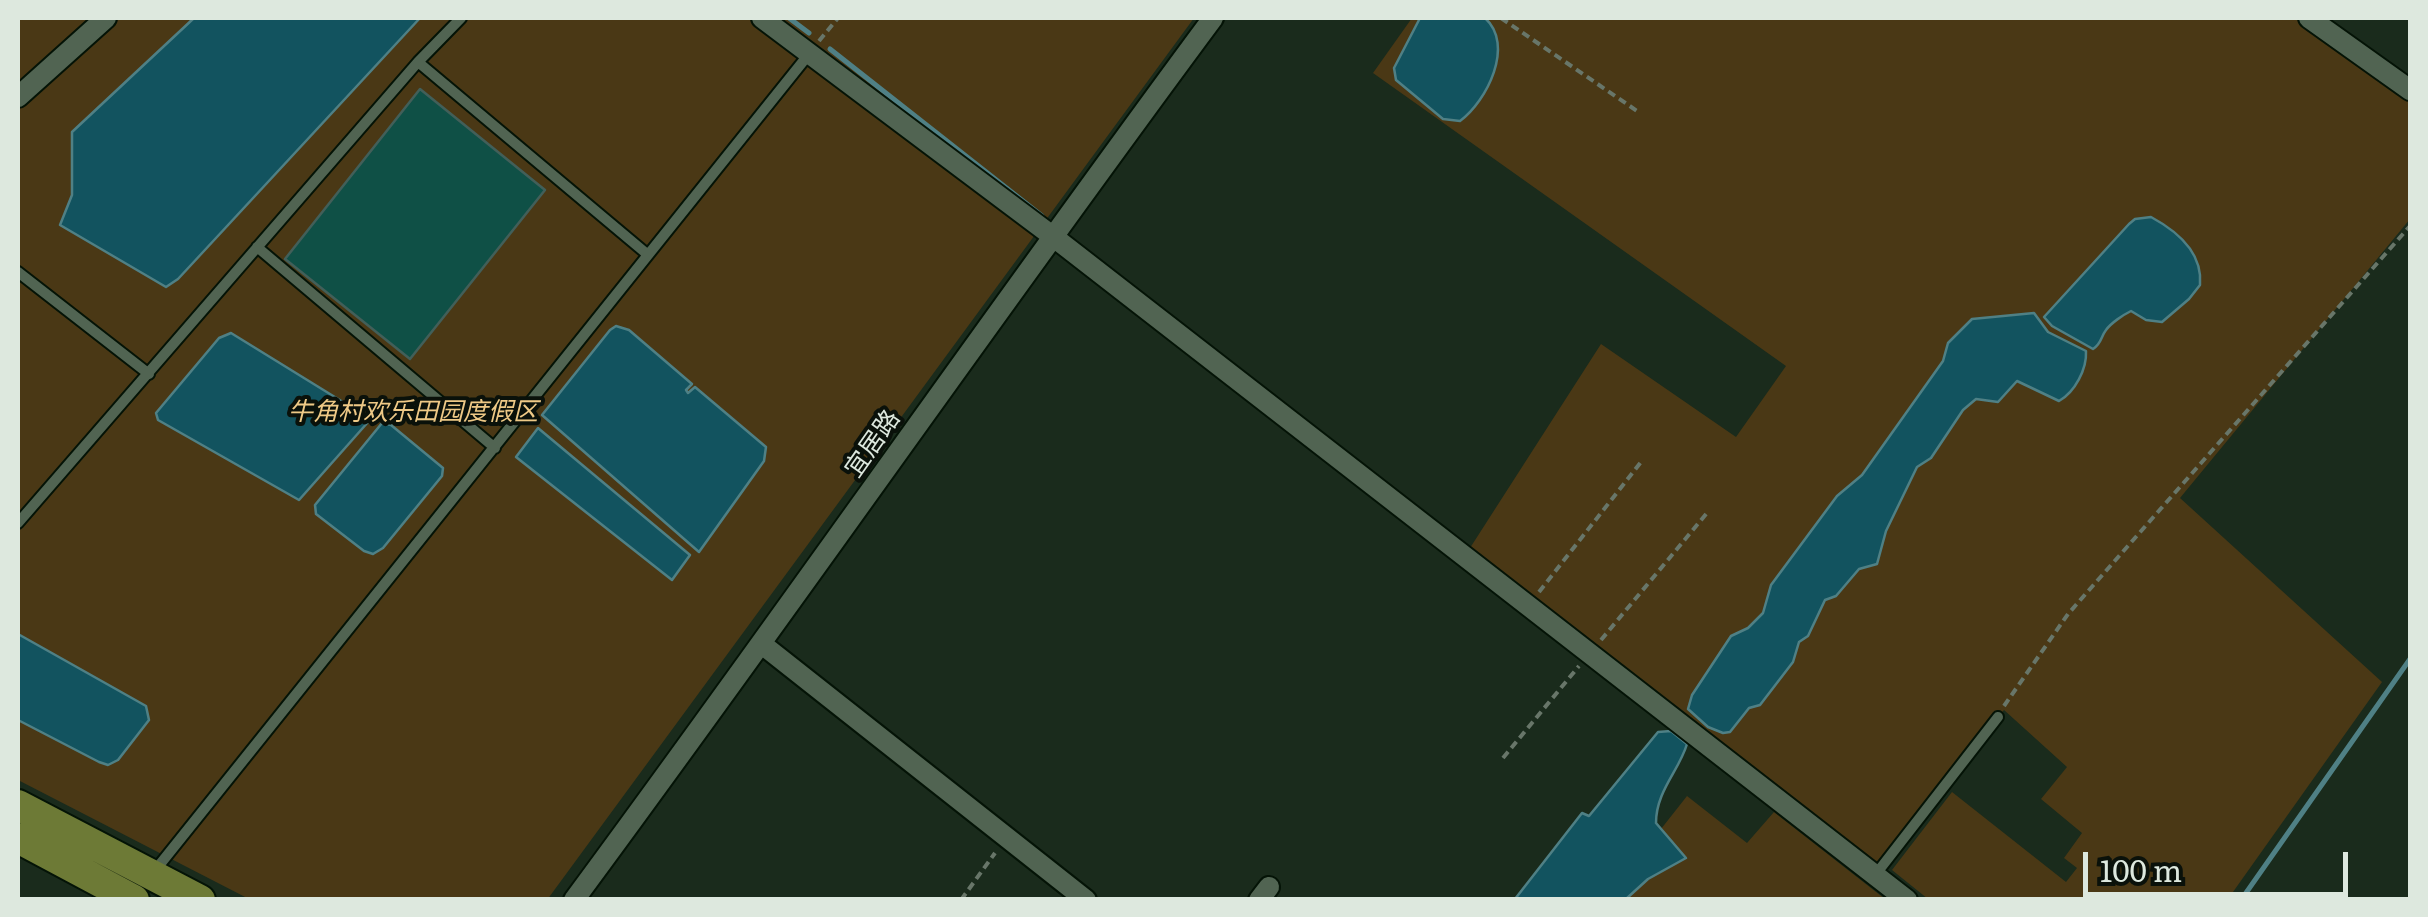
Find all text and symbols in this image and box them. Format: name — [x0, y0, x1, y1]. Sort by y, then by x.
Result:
park label: 牛角村欢乐田园度假区 — [288, 398, 538, 428]
street label: 宜居路 — [839, 405, 907, 483]
scale bar — [2088, 832, 2353, 894]
text: 100 m — [2100, 847, 2182, 891]

